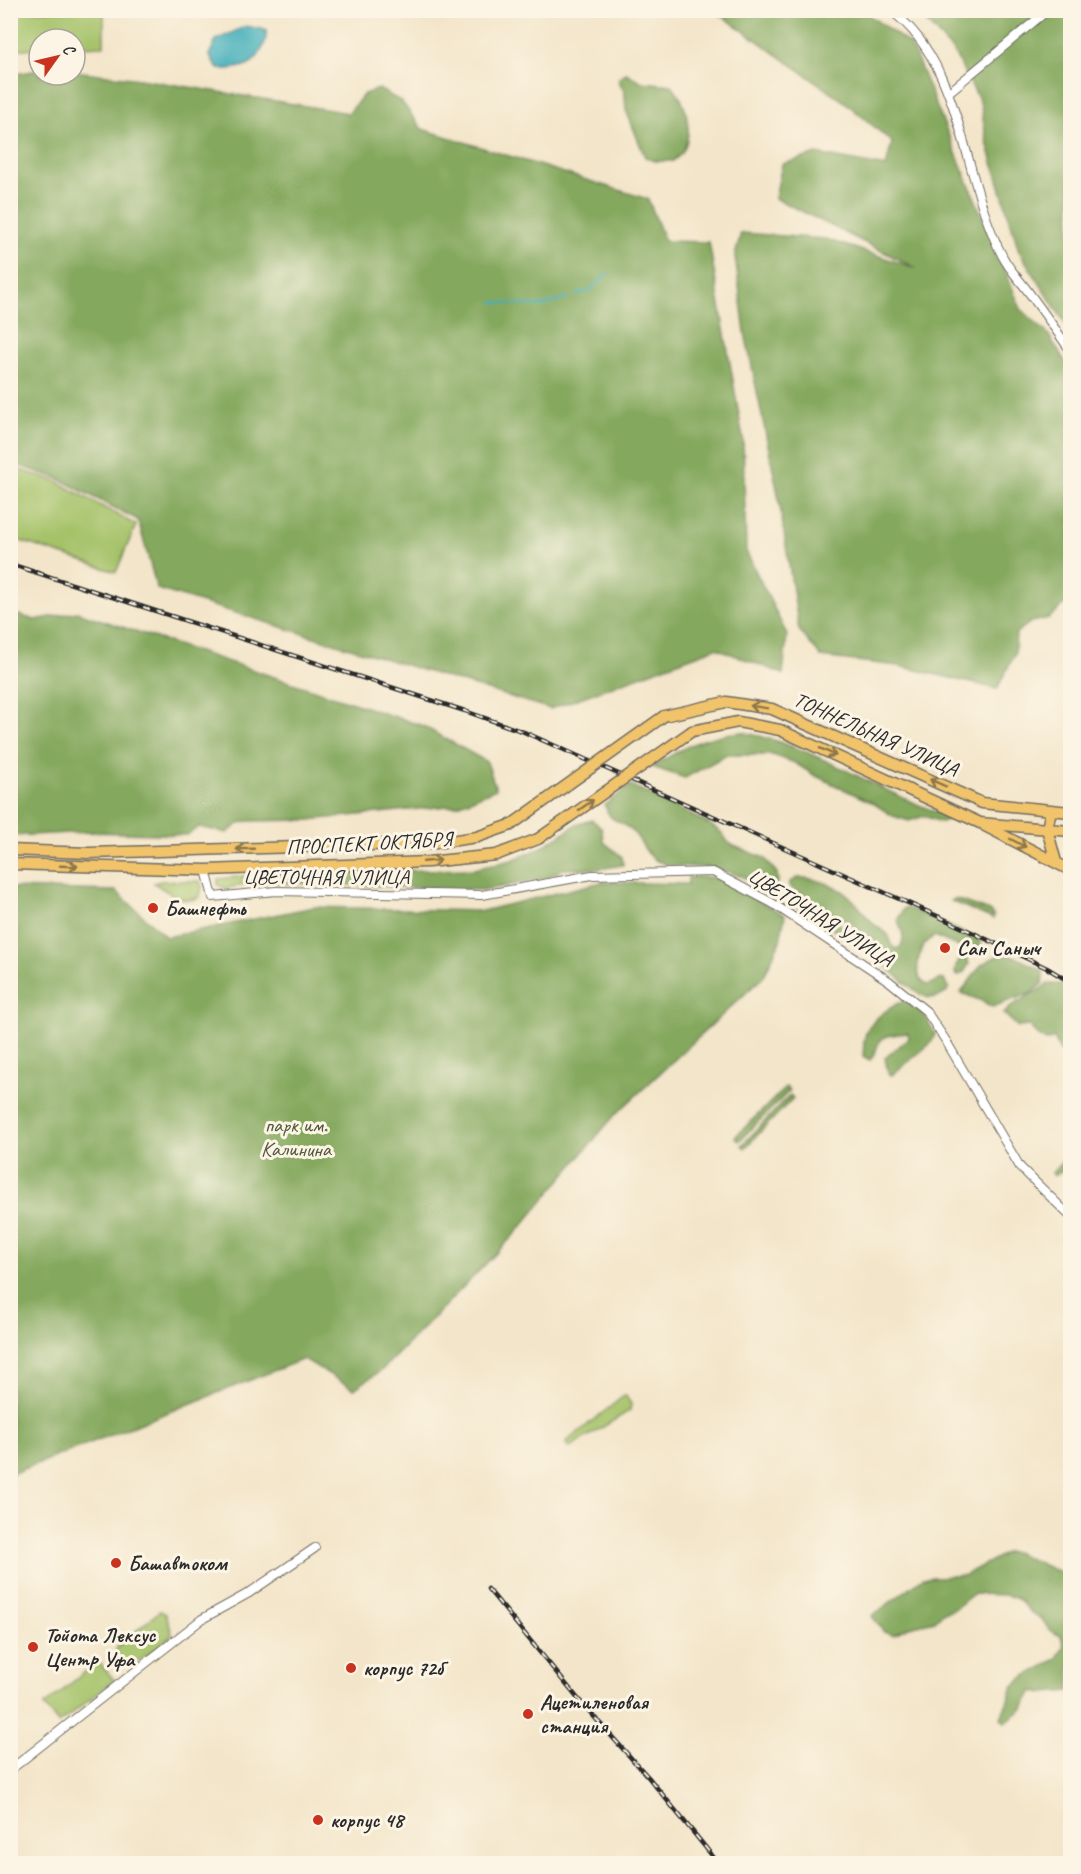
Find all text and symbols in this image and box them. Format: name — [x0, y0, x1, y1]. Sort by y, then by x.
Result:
north arrow — [27, 27, 87, 87]
text: С — [58, 40, 80, 60]
street label: ТОННЕЛЬНАЯ УЛИЦА — [790, 686, 964, 783]
one-way arrow — [750, 701, 770, 712]
one-way arrow — [819, 746, 837, 758]
one-way arrow — [929, 777, 948, 788]
one-way arrow — [577, 799, 593, 811]
street label: ПРОСПЕКТ ОКТЯБРЯ — [285, 826, 456, 860]
one-way arrow — [1009, 837, 1026, 849]
one-way arrow — [236, 843, 256, 855]
one-way arrow — [421, 856, 441, 867]
one-way arrow — [58, 860, 78, 872]
street label: ЦВЕТОЧНАЯ УЛИЦА — [744, 862, 900, 973]
street label: ЦВЕТОЧНАЯ УЛИЦА — [243, 864, 411, 890]
place label: Башнефть — [165, 895, 247, 921]
marker: Башнефть — [146, 901, 160, 915]
place label: Сан Саныч — [957, 935, 1043, 961]
marker: Сан Саныч — [938, 941, 952, 955]
park label: парк им. Калинина — [261, 1112, 333, 1162]
place label: Башавтоком — [128, 1550, 229, 1576]
marker: Башавтоком — [109, 1556, 123, 1570]
place label: Тойота Лексус Центр Уфа — [45, 1622, 156, 1672]
marker: Тойота Лексус Центр Уфа — [26, 1640, 40, 1654]
place label: корпус 72б — [363, 1655, 449, 1682]
marker: корпус 72б — [344, 1661, 358, 1675]
place label: Ацетиленовая станция — [540, 1689, 650, 1739]
marker: Ацетиленовая станция — [521, 1707, 535, 1721]
place label: корпус 48 — [330, 1807, 406, 1834]
marker: корпус 48 — [311, 1813, 325, 1827]

